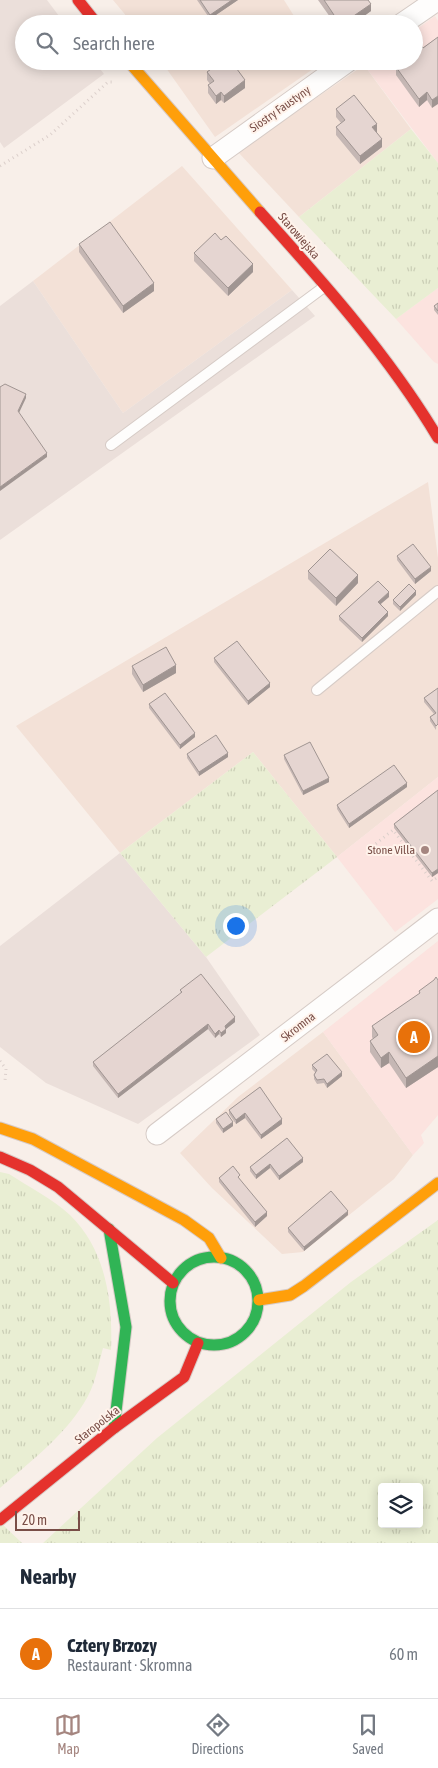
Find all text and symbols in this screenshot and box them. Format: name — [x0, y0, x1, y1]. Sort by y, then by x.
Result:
search box — [15, 15, 423, 70]
icon: search — [33, 29, 61, 57]
text: Search here — [73, 32, 155, 54]
street label: Siostry Faustyny — [247, 83, 313, 135]
street label: Starowiejska — [275, 210, 323, 262]
place label: Stone Villa — [367, 843, 415, 857]
marker: Stone Villa — [419, 844, 431, 856]
your location — [223, 913, 249, 939]
street label: Skromna — [278, 1009, 318, 1045]
pin: A — [398, 1018, 430, 1056]
street label: Staropolska — [72, 1403, 122, 1447]
map controls — [378, 1483, 423, 1528]
button: layers — [378, 1483, 423, 1528]
scale bar — [15, 1508, 80, 1531]
text: 20 m — [22, 1512, 47, 1528]
text: Nearby — [20, 1564, 76, 1588]
text: Cztery Brzozy — [67, 1634, 157, 1656]
text: A — [32, 1645, 40, 1663]
text: 60 m — [389, 1645, 418, 1663]
text: Restaurant · Skromna — [67, 1656, 192, 1674]
tab: Map — [54, 1711, 82, 1757]
tab: Directions — [191, 1711, 244, 1757]
tab: Saved — [353, 1711, 384, 1757]

